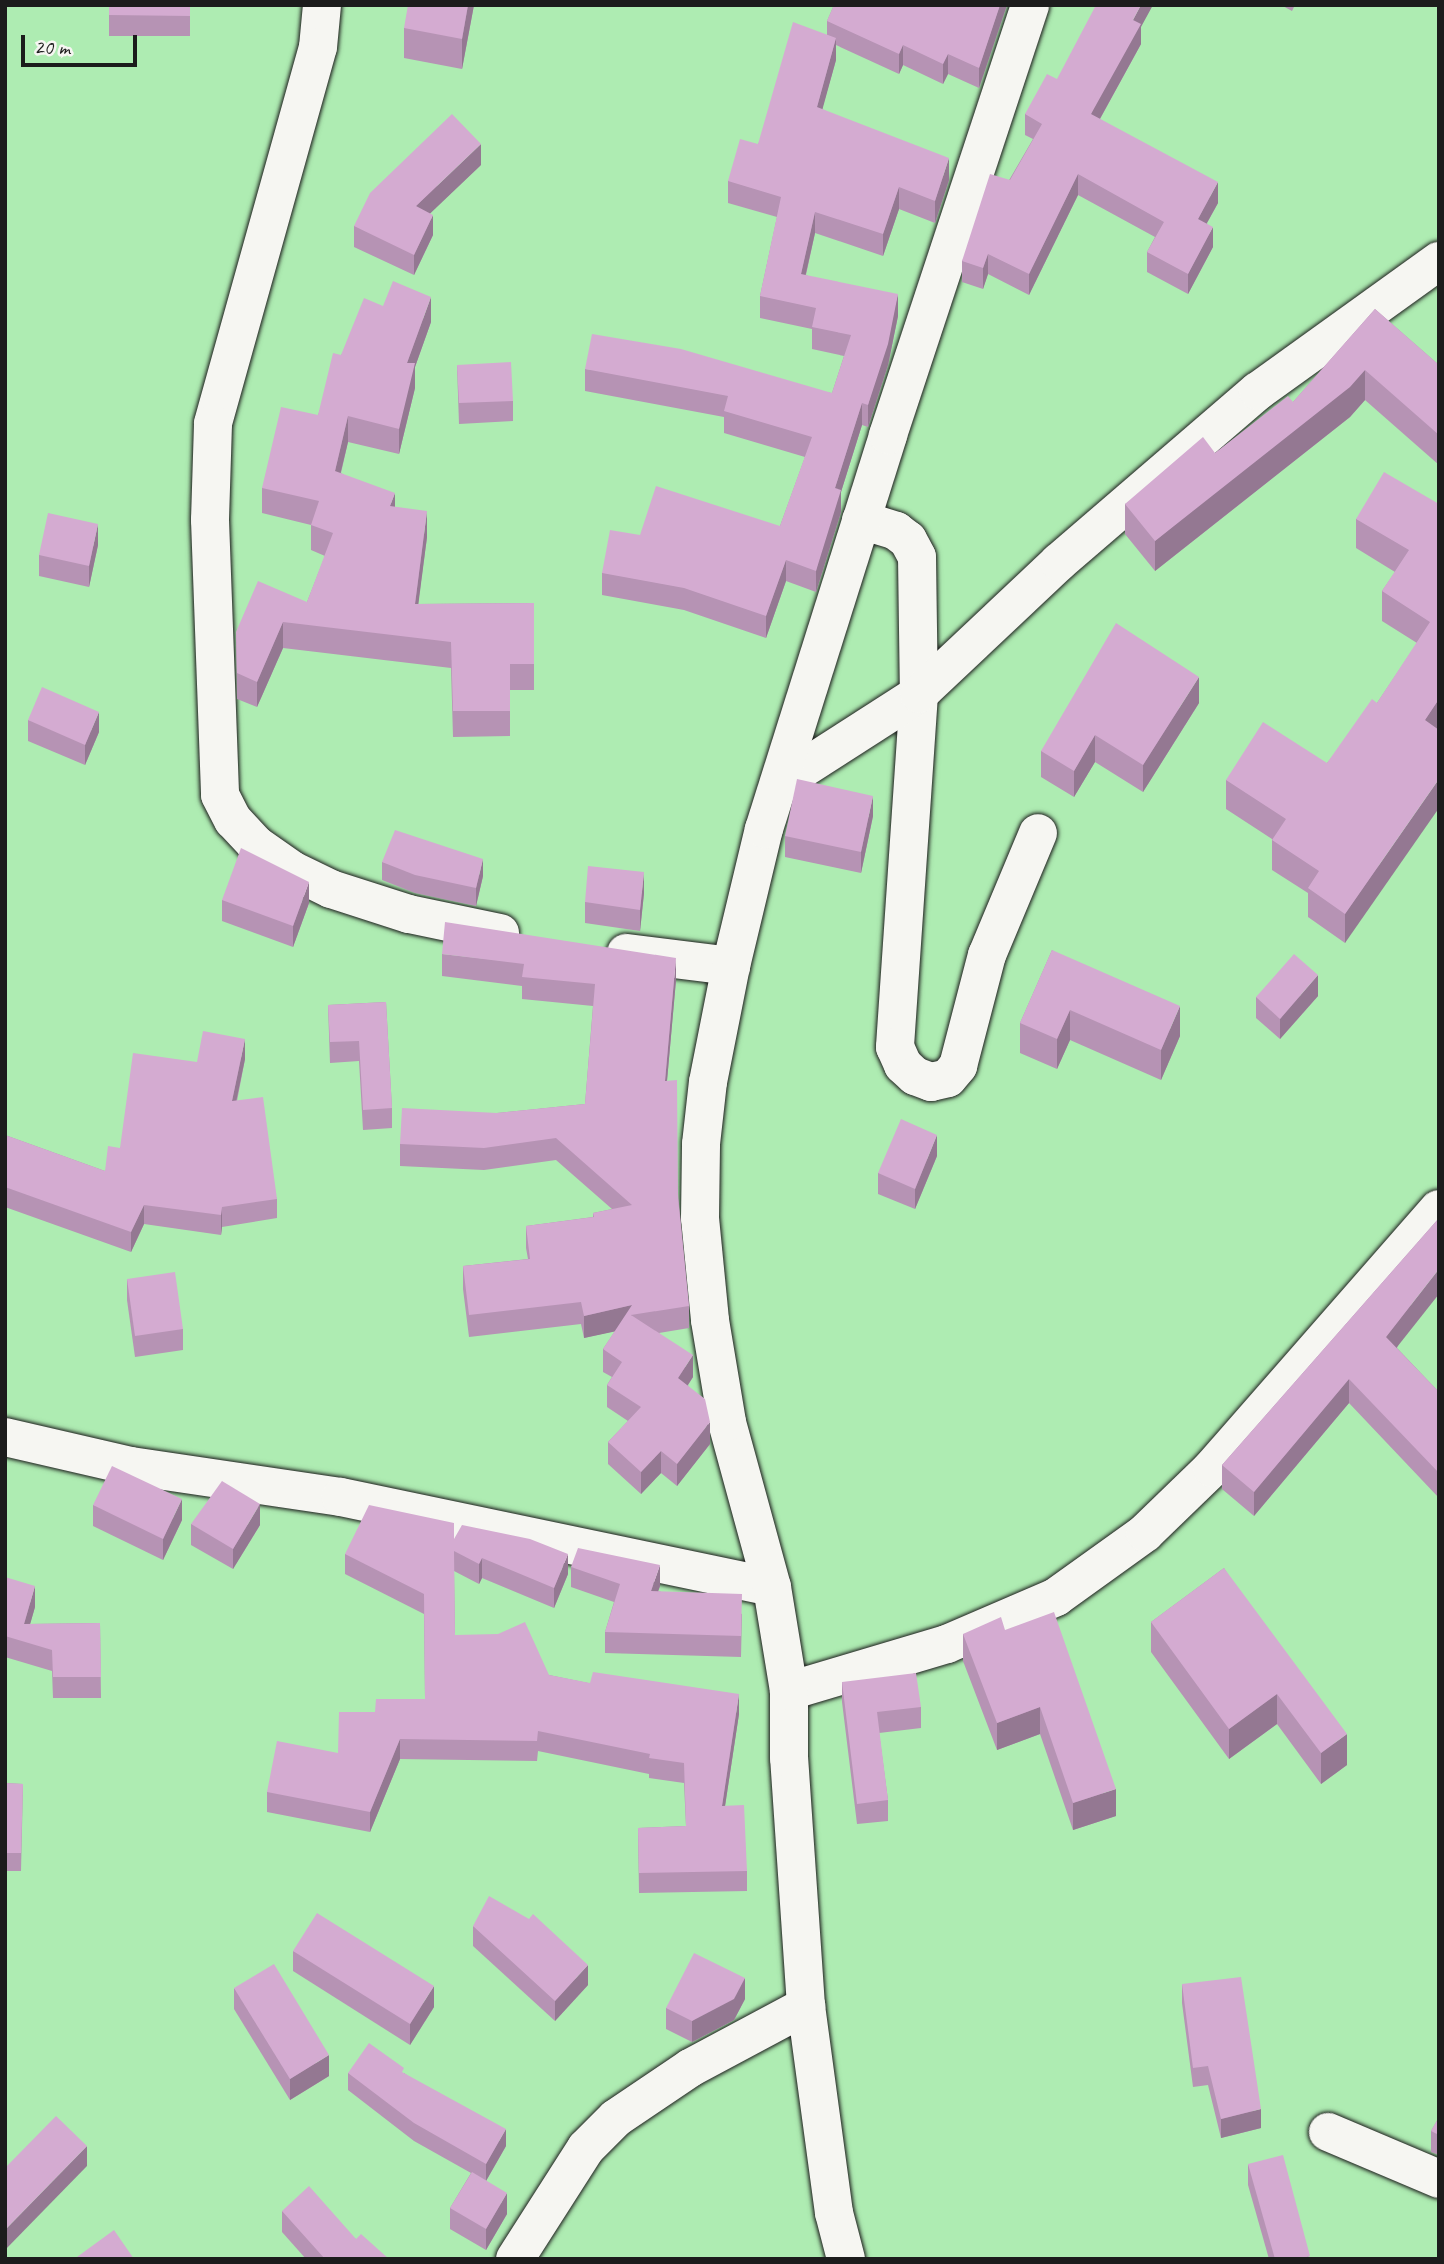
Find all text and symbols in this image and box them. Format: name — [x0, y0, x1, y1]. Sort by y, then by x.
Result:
scale bar — [24, 21, 140, 65]
text: 20 m — [34, 34, 70, 60]

